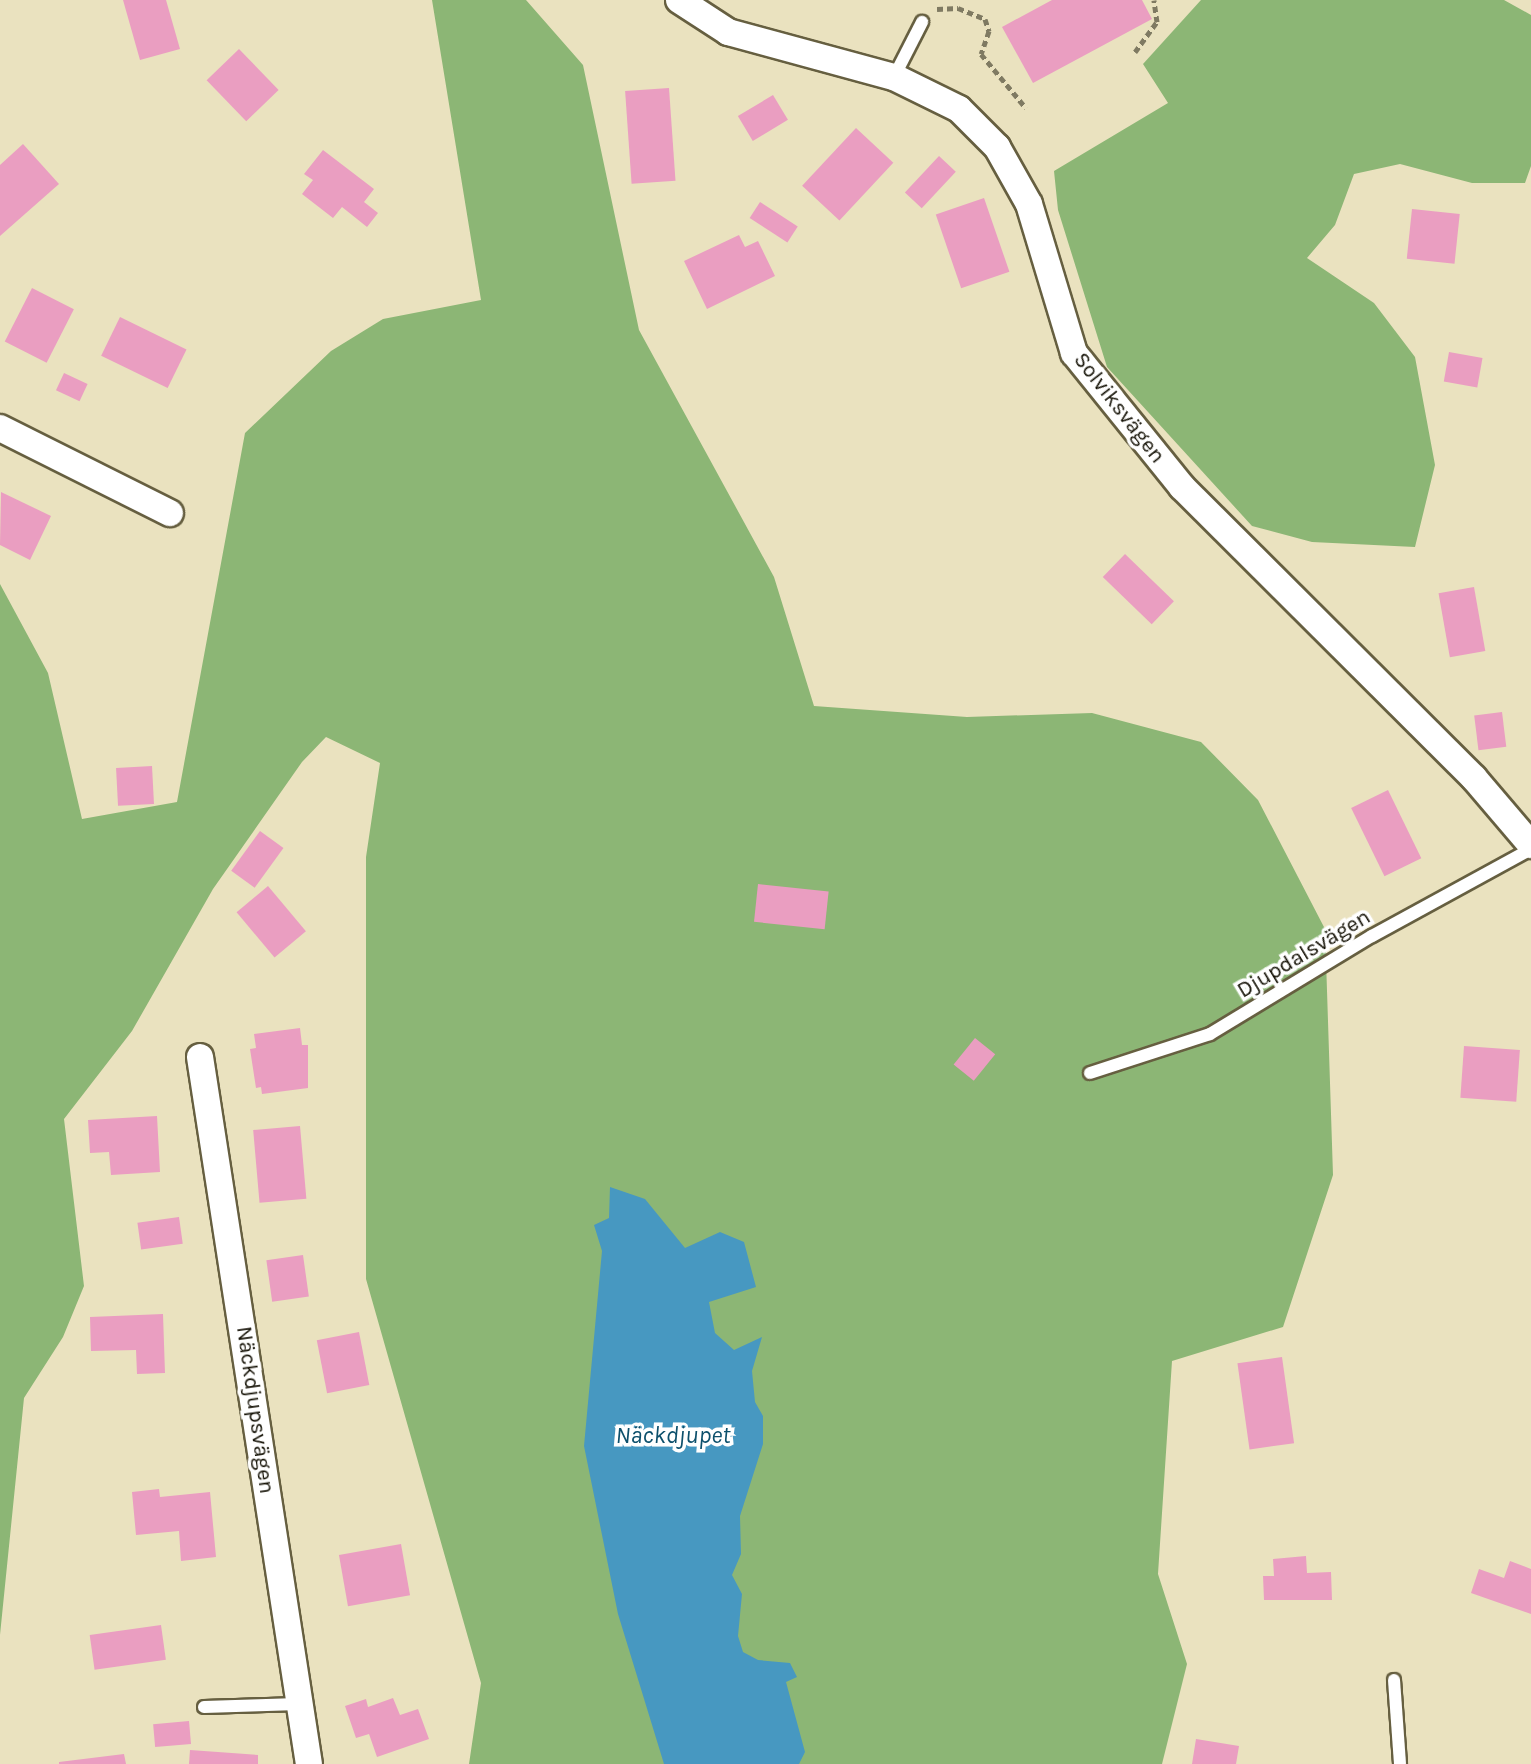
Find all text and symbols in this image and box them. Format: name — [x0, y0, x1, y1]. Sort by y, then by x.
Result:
street label: Solviksvägen — [1068, 347, 1170, 469]
street label: Djupdalsvägen — [1233, 904, 1375, 1004]
street label: Näckdjupsvägen — [230, 1325, 280, 1495]
water label: Näckdjupet — [616, 1422, 730, 1450]

